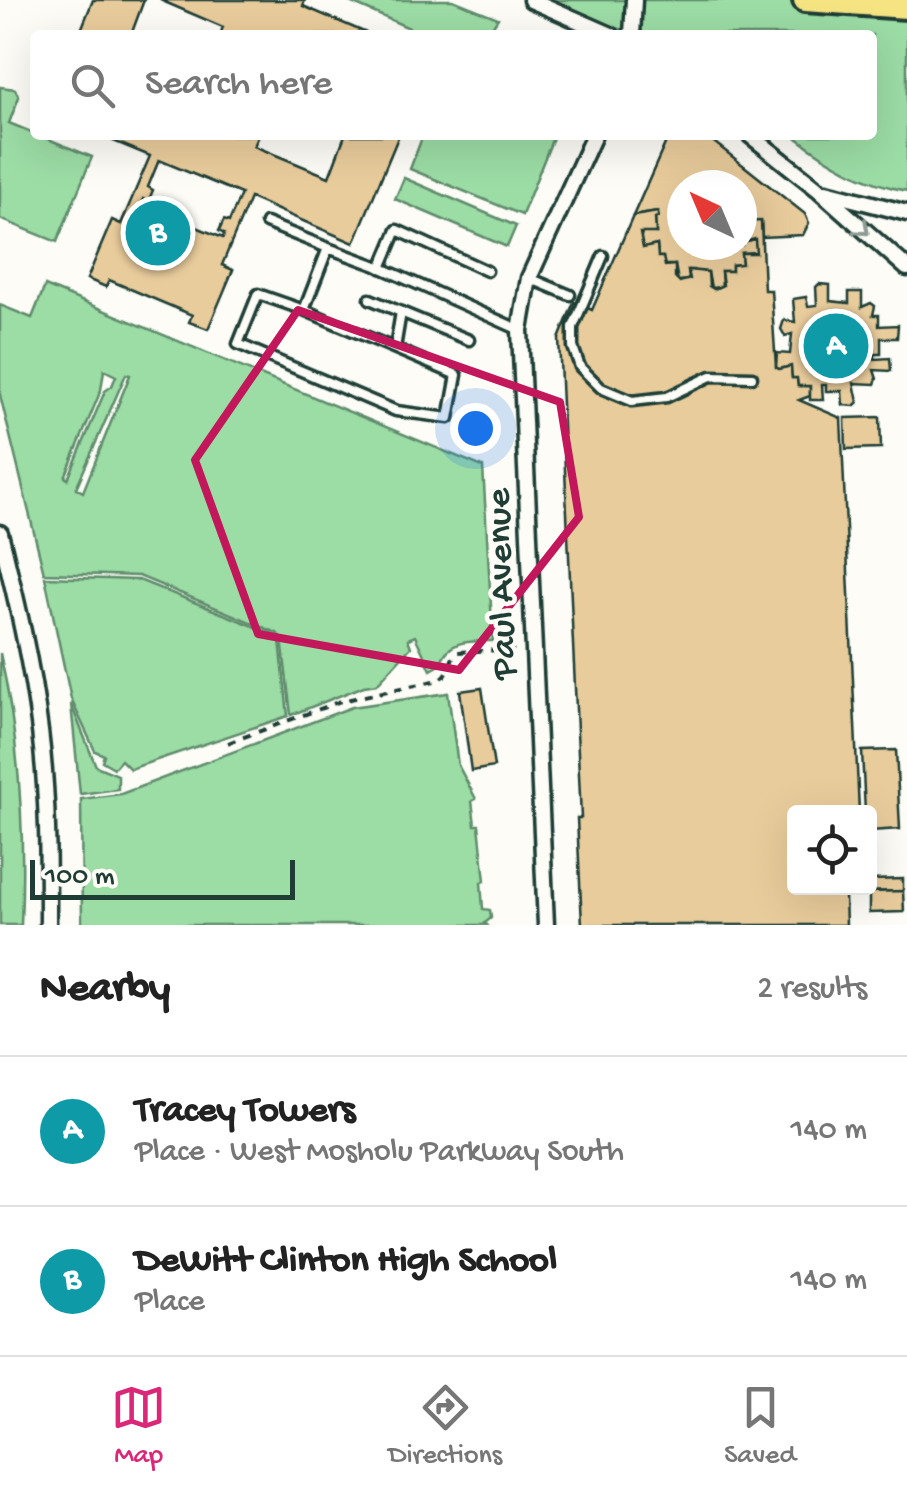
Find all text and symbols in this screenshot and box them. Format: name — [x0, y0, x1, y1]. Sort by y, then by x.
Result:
search box — [30, 30, 877, 140]
icon: search — [65, 58, 120, 113]
text: Search here — [145, 63, 332, 107]
north arrow — [667, 170, 757, 260]
pin: B — [126, 196, 190, 270]
one-way arrow — [851, 217, 870, 235]
pin: A — [804, 308, 868, 384]
your location — [450, 403, 501, 454]
street label: Paul Avenue — [479, 487, 529, 681]
map controls — [787, 805, 877, 895]
button: locate — [787, 805, 877, 895]
scale bar — [30, 855, 295, 900]
text: 100 m — [45, 861, 115, 894]
text: Nearby — [40, 966, 170, 1015]
text: 2 results — [757, 971, 867, 1009]
text: Tracey Towers — [135, 1090, 355, 1134]
text: A — [63, 1112, 82, 1150]
text: 140 m — [790, 1112, 867, 1150]
text: Place · West Mosholu Parkway South — [135, 1134, 624, 1172]
text: DeWitt Clinton High School — [135, 1240, 557, 1284]
text: B — [64, 1262, 81, 1300]
text: 140 m — [790, 1262, 867, 1300]
text: Place — [135, 1284, 205, 1322]
tab: Map — [111, 1380, 166, 1473]
tab: Directions — [388, 1380, 502, 1473]
tab: Saved — [724, 1380, 796, 1473]

